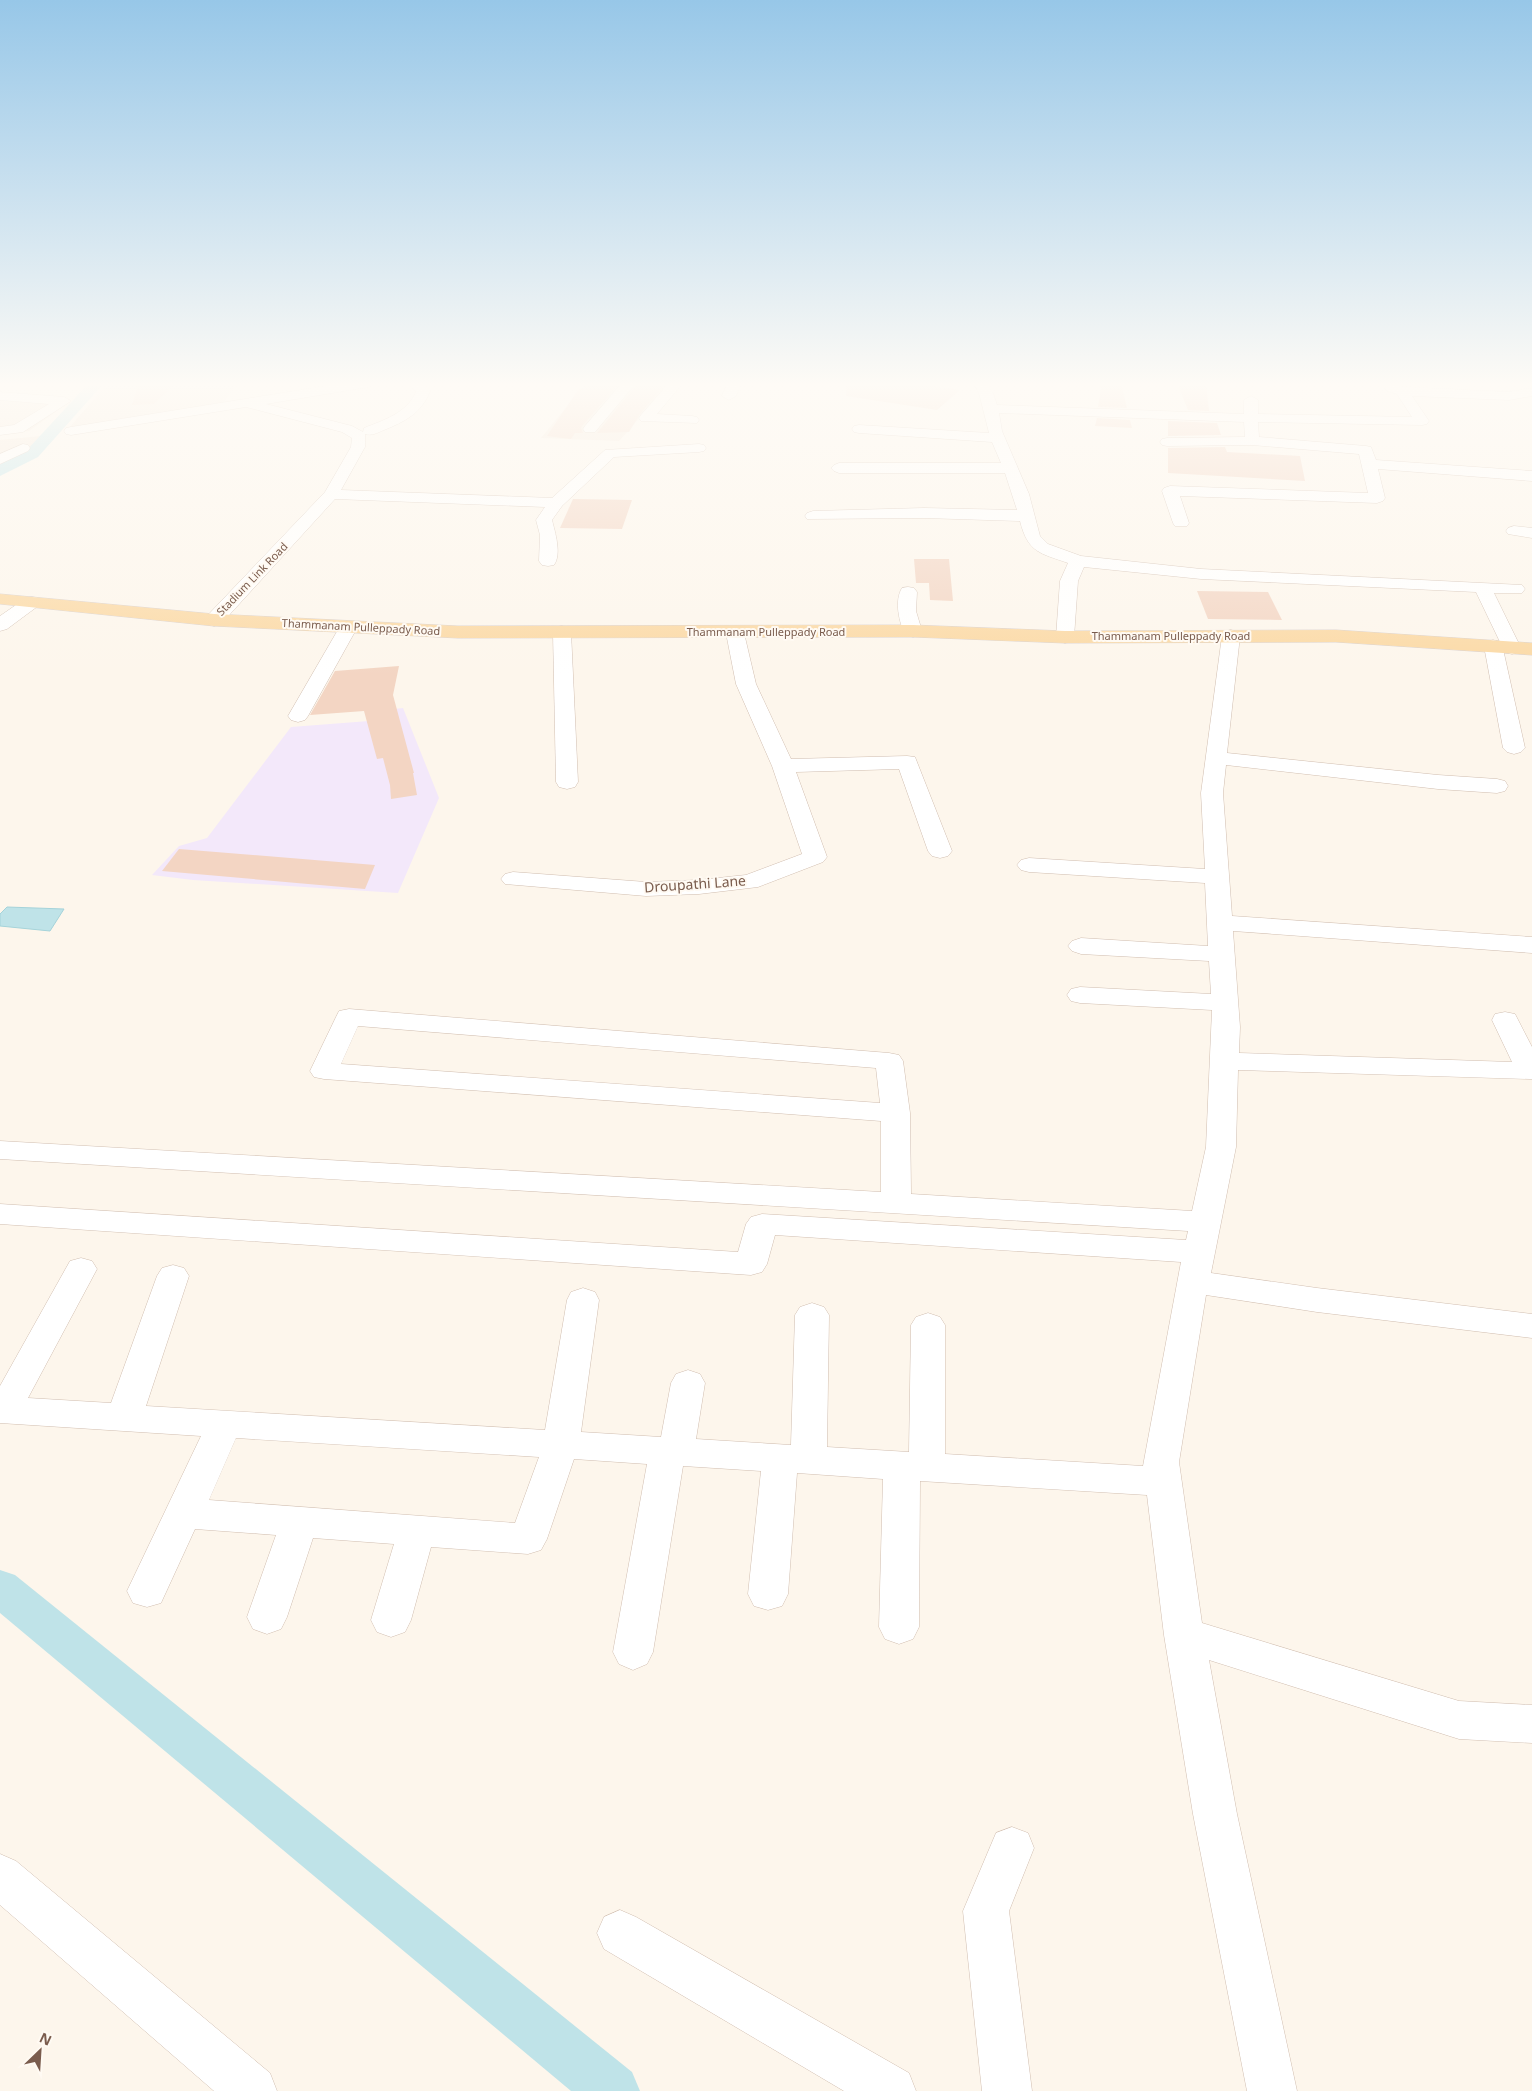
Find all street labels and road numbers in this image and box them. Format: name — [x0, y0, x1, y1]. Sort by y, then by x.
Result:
street label: Stadium Link Road — [213, 539, 290, 618]
street label: Thammanam Pulleppady Road — [281, 615, 441, 638]
street label: Thammanam Pulleppady Road — [687, 624, 845, 639]
street label: Thammanam Pulleppady Road — [1092, 628, 1250, 643]
street label: Droupathi Lane — [643, 870, 747, 897]

